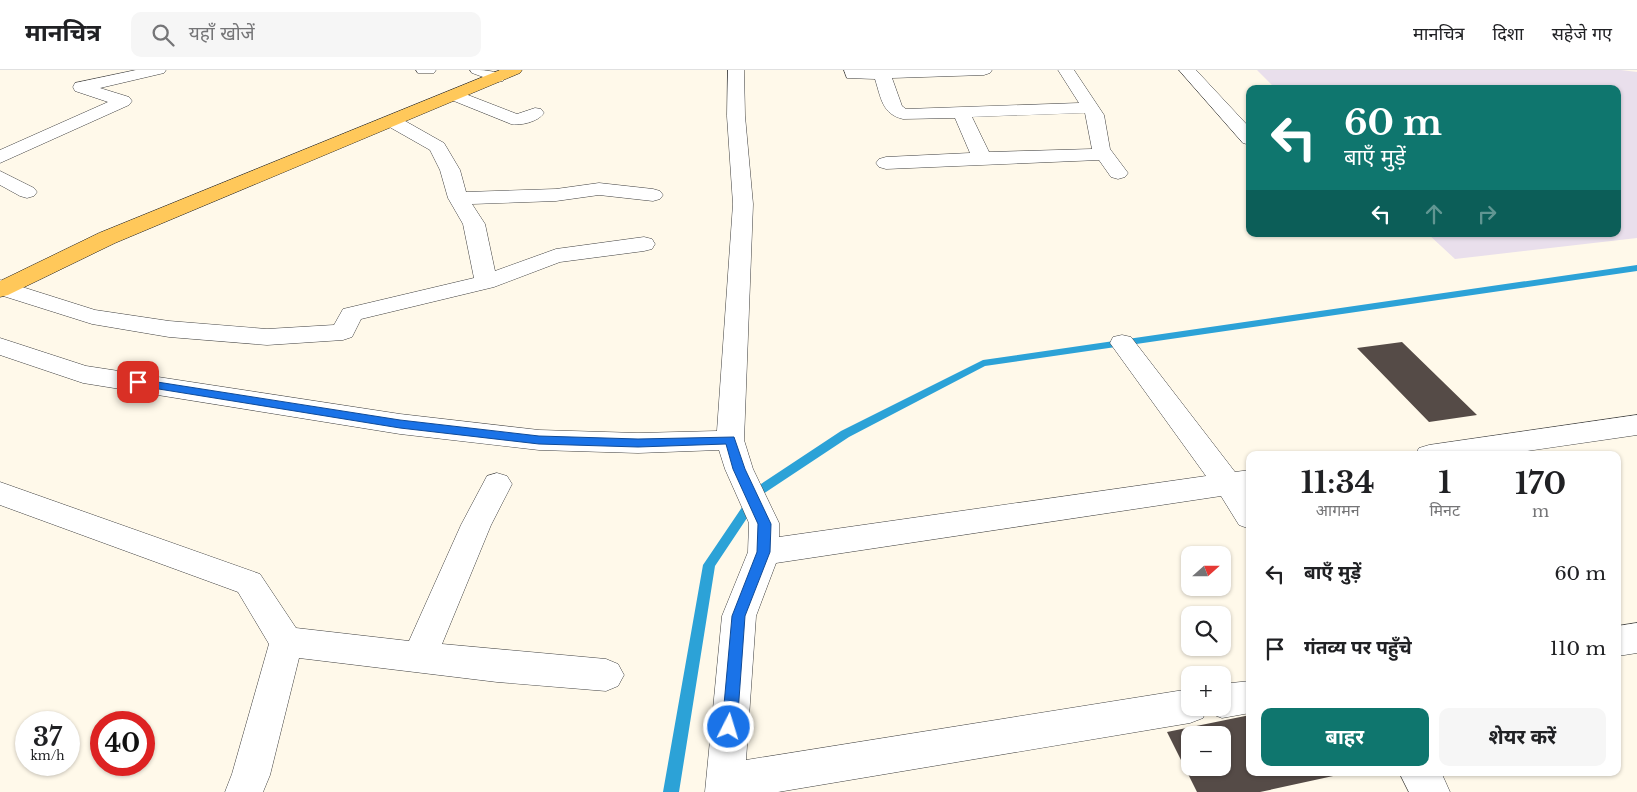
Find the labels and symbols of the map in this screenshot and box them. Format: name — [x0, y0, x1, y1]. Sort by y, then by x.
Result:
pin — [117, 361, 159, 403]
north arrow — [1181, 546, 1231, 596]
position arrow — [702, 700, 754, 752]
speed limit sign: 40 — [90, 711, 155, 776]

